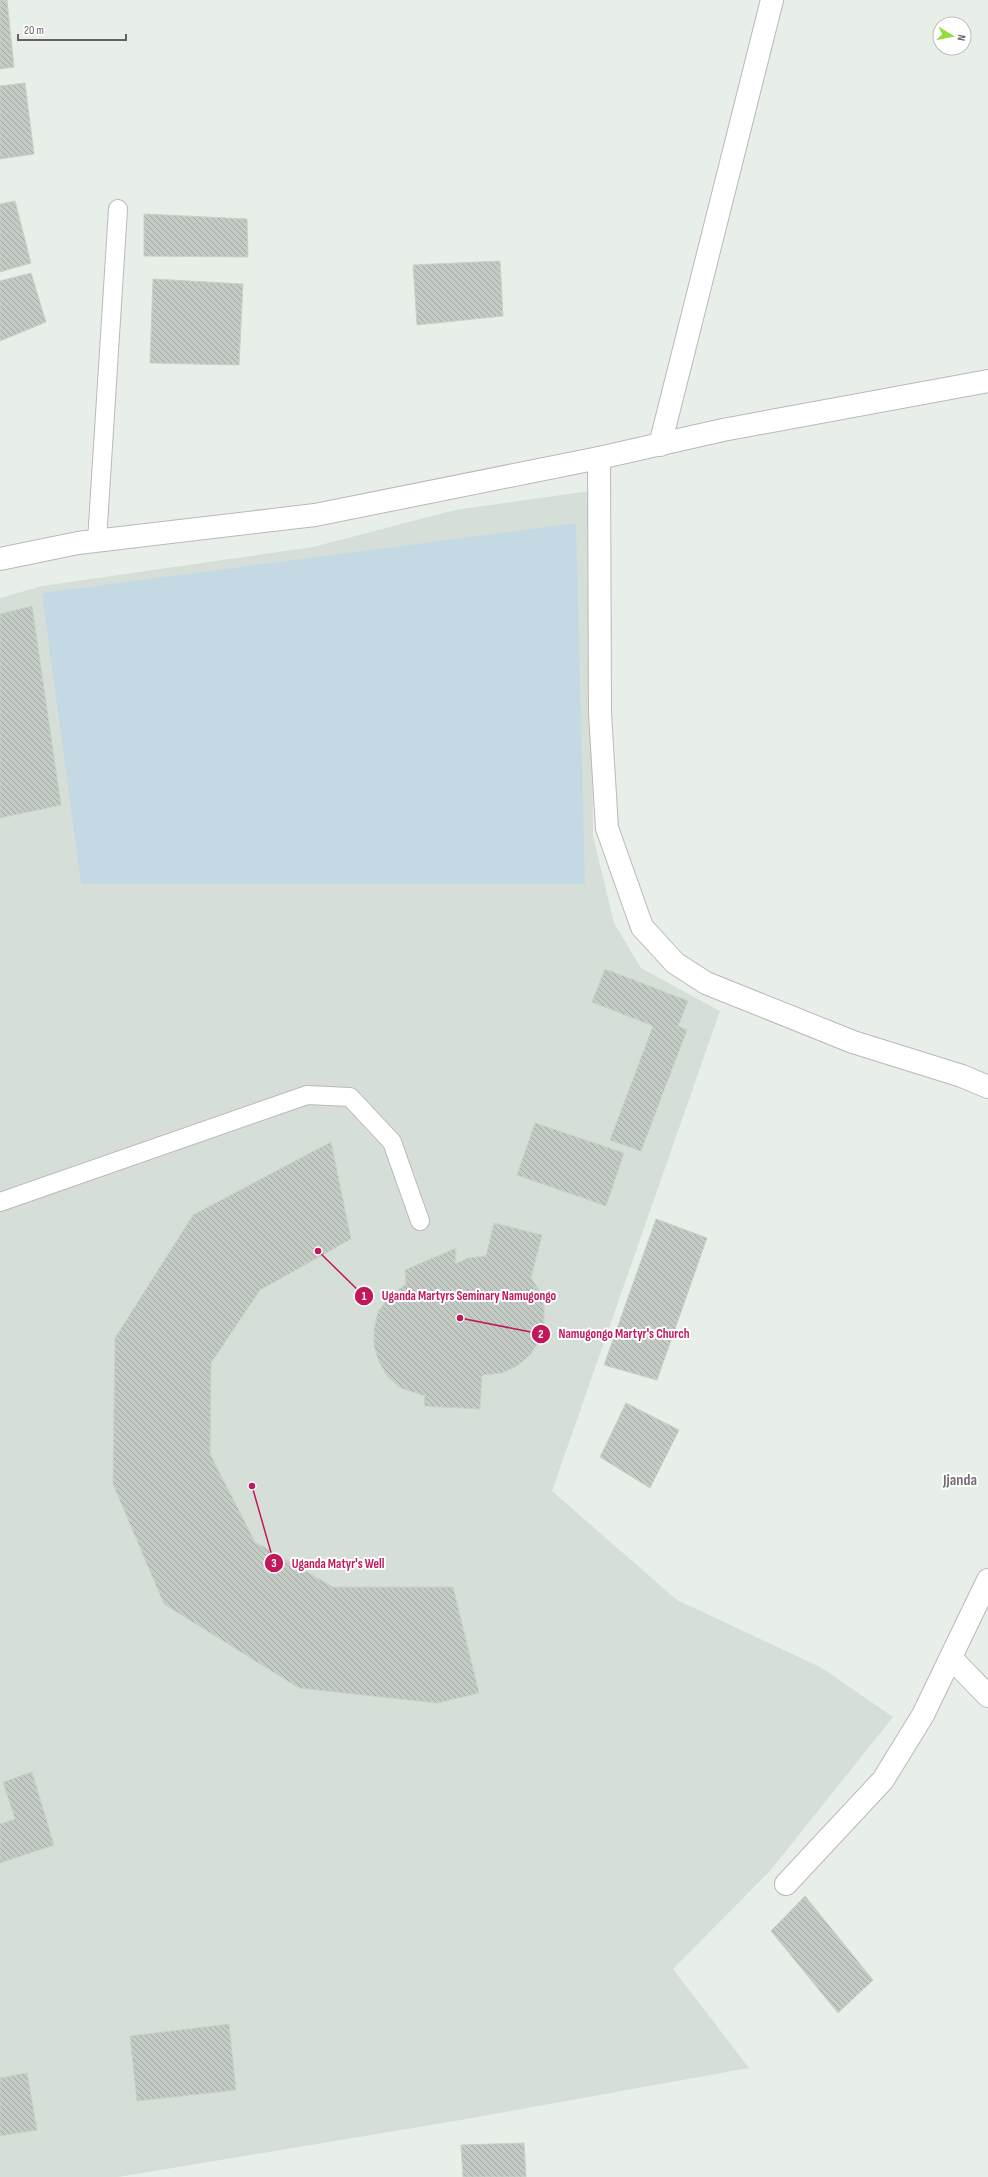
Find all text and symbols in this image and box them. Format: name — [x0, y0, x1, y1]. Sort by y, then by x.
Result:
scale bar — [18, 16, 126, 42]
north arrow — [932, 16, 972, 56]
text: 20 m — [24, 23, 44, 38]
text: N — [954, 34, 968, 42]
callout: Uganda Martyrs Seminary Namugongo — [354, 1283, 564, 1308]
text: Uganda Martyrs Seminary Namugongo — [382, 1288, 557, 1304]
text: 1 — [362, 1289, 367, 1304]
callout: Namugongo Martyr's Church — [531, 1321, 697, 1346]
text: Namugongo Martyr's Church — [559, 1326, 690, 1342]
text: 2 — [538, 1327, 544, 1342]
district label: Jjanda — [942, 1471, 977, 1490]
callout: Uganda Matyr's Well — [264, 1550, 393, 1575]
text: 3 — [271, 1556, 277, 1571]
text: Uganda Matyr's Well — [292, 1556, 385, 1572]

